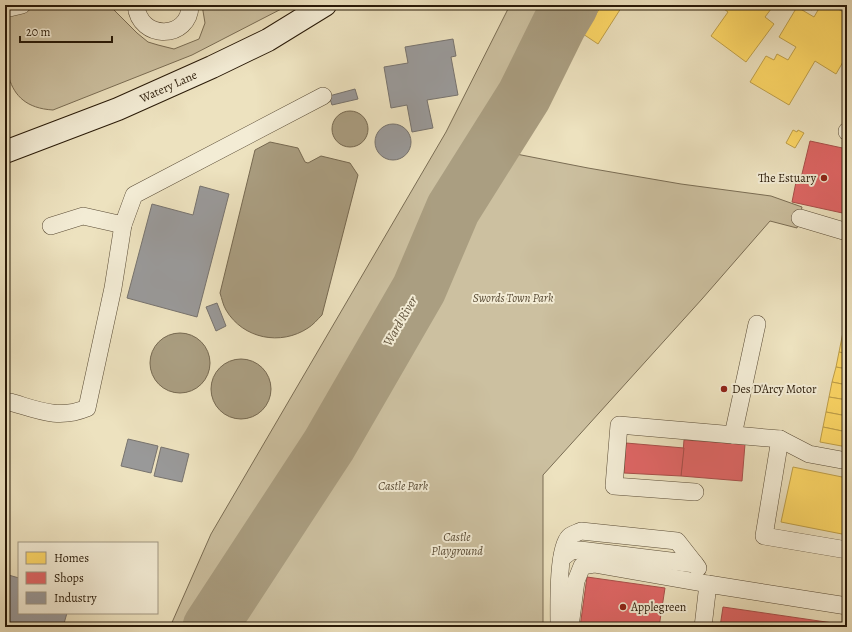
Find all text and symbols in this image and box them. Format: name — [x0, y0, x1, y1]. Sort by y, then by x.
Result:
scale bar — [20, 18, 112, 44]
text: 20 m — [26, 24, 50, 40]
street label: Watery Lane — [136, 67, 200, 107]
place label: The Estuary — [758, 170, 817, 186]
marker: The Estuary — [819, 173, 829, 183]
park label: Swords Town Park — [473, 290, 554, 306]
water label: Ward River — [379, 293, 421, 349]
place label: Des D'Arcy Motor — [732, 381, 817, 397]
marker: Des D'Arcy Motor — [719, 384, 729, 394]
park label: Castle Park — [378, 478, 429, 494]
park label: Castle Playground — [431, 529, 483, 559]
legend — [18, 542, 158, 614]
text: Homes — [54, 550, 89, 566]
text: Shops — [54, 570, 84, 586]
text: Industry — [54, 590, 97, 606]
place label: Applegreen — [630, 599, 687, 615]
marker: Applegreen — [618, 602, 628, 612]

